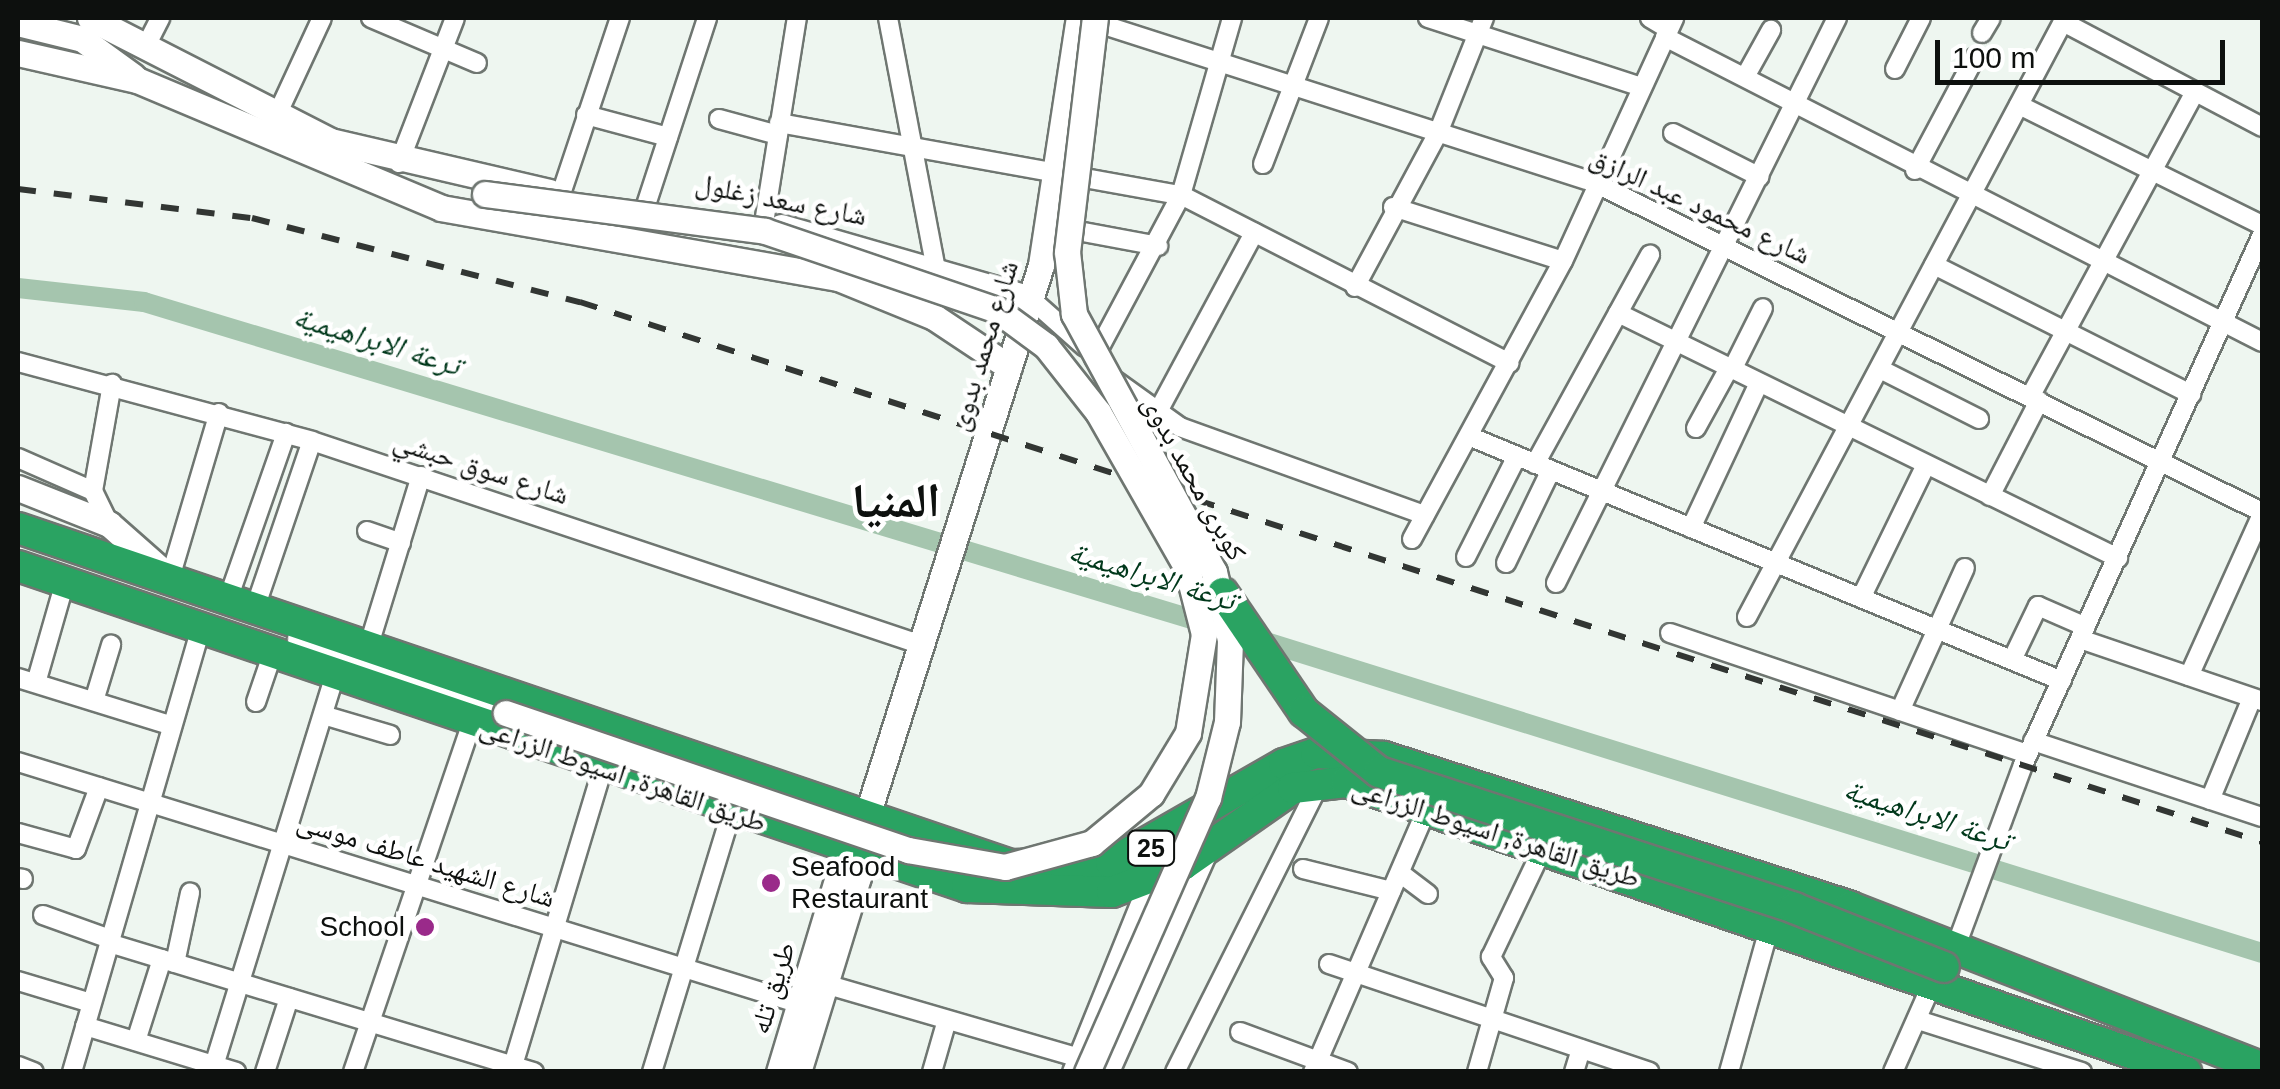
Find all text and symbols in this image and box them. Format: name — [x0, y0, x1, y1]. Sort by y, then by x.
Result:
scale bar — [1940, 20, 2230, 82]
text: 100 m — [1952, 41, 2035, 74]
street label: شارع محمود عبد الرازق — [1584, 140, 1816, 272]
street label: شارع سعد زغلول — [693, 167, 869, 233]
street label: شارع محمد بدوى — [942, 257, 1026, 435]
water label: ترعة الابراهيمية — [289, 299, 465, 383]
street label: كوبرى محمد بدوى — [1135, 389, 1253, 567]
street label: شارع سوق حبشي — [389, 424, 573, 512]
district label: المنيا — [852, 472, 940, 530]
water label: ترعة الابراهيمية — [1064, 534, 1240, 618]
street label: طريق القاهرة, اسيوط الزراعى — [475, 710, 771, 840]
street label: طريق القاهرة, اسيوط الزراعى — [1348, 771, 1644, 895]
water label: ترعة الابراهيمية — [1839, 771, 2015, 859]
street label: شارع الشهيد عاطف موسى — [293, 805, 559, 915]
road number: 25 — [1126, 828, 1176, 868]
place label: Seafood Restaurant — [791, 850, 928, 916]
marker: Seafood Restaurant — [760, 872, 782, 894]
place label: School — [319, 910, 405, 944]
marker: School — [414, 916, 436, 938]
street label: طريق تله — [743, 938, 803, 1038]

